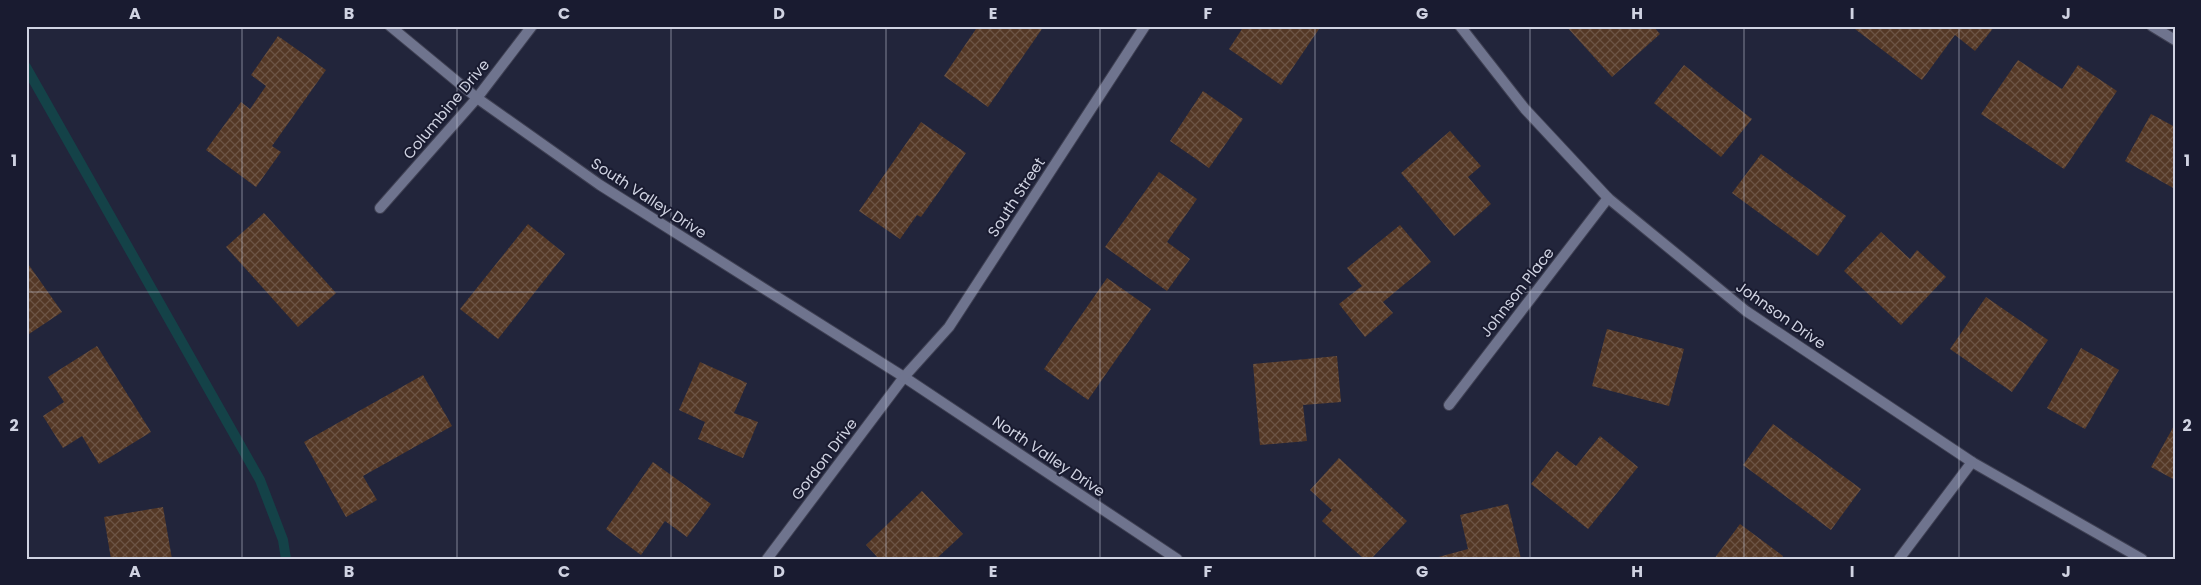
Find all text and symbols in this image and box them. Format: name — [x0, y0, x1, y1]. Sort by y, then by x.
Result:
text: A — [129, 2, 141, 25]
text: B — [344, 2, 354, 25]
text: C — [558, 2, 570, 25]
text: D — [773, 2, 785, 25]
text: E — [989, 2, 997, 25]
text: F — [1204, 2, 1213, 25]
text: G — [1416, 2, 1428, 25]
text: H — [1631, 2, 1643, 25]
text: I — [1850, 2, 1854, 25]
text: J — [2061, 2, 2071, 25]
street label: Columbine Drive — [398, 55, 494, 163]
text: 1 — [11, 149, 17, 172]
text: 1 — [2184, 149, 2190, 172]
street label: South Valley Drive — [587, 153, 711, 243]
street label: South Street — [982, 153, 1050, 241]
street label: Johnson Place — [1475, 243, 1559, 341]
street label: Johnson Drive — [1732, 276, 1830, 354]
street label: North Valley Drive — [988, 410, 1110, 502]
text: 2 — [9, 414, 19, 437]
street label: Gordon Drive — [786, 414, 862, 504]
text: 2 — [2182, 414, 2192, 437]
text: A — [129, 560, 141, 583]
text: B — [344, 560, 354, 583]
text: C — [558, 560, 570, 583]
text: D — [773, 560, 785, 583]
text: E — [989, 560, 997, 583]
text: F — [1204, 560, 1213, 583]
text: G — [1416, 560, 1428, 583]
text: H — [1631, 560, 1643, 583]
text: I — [1850, 560, 1854, 583]
text: J — [2061, 560, 2071, 583]

